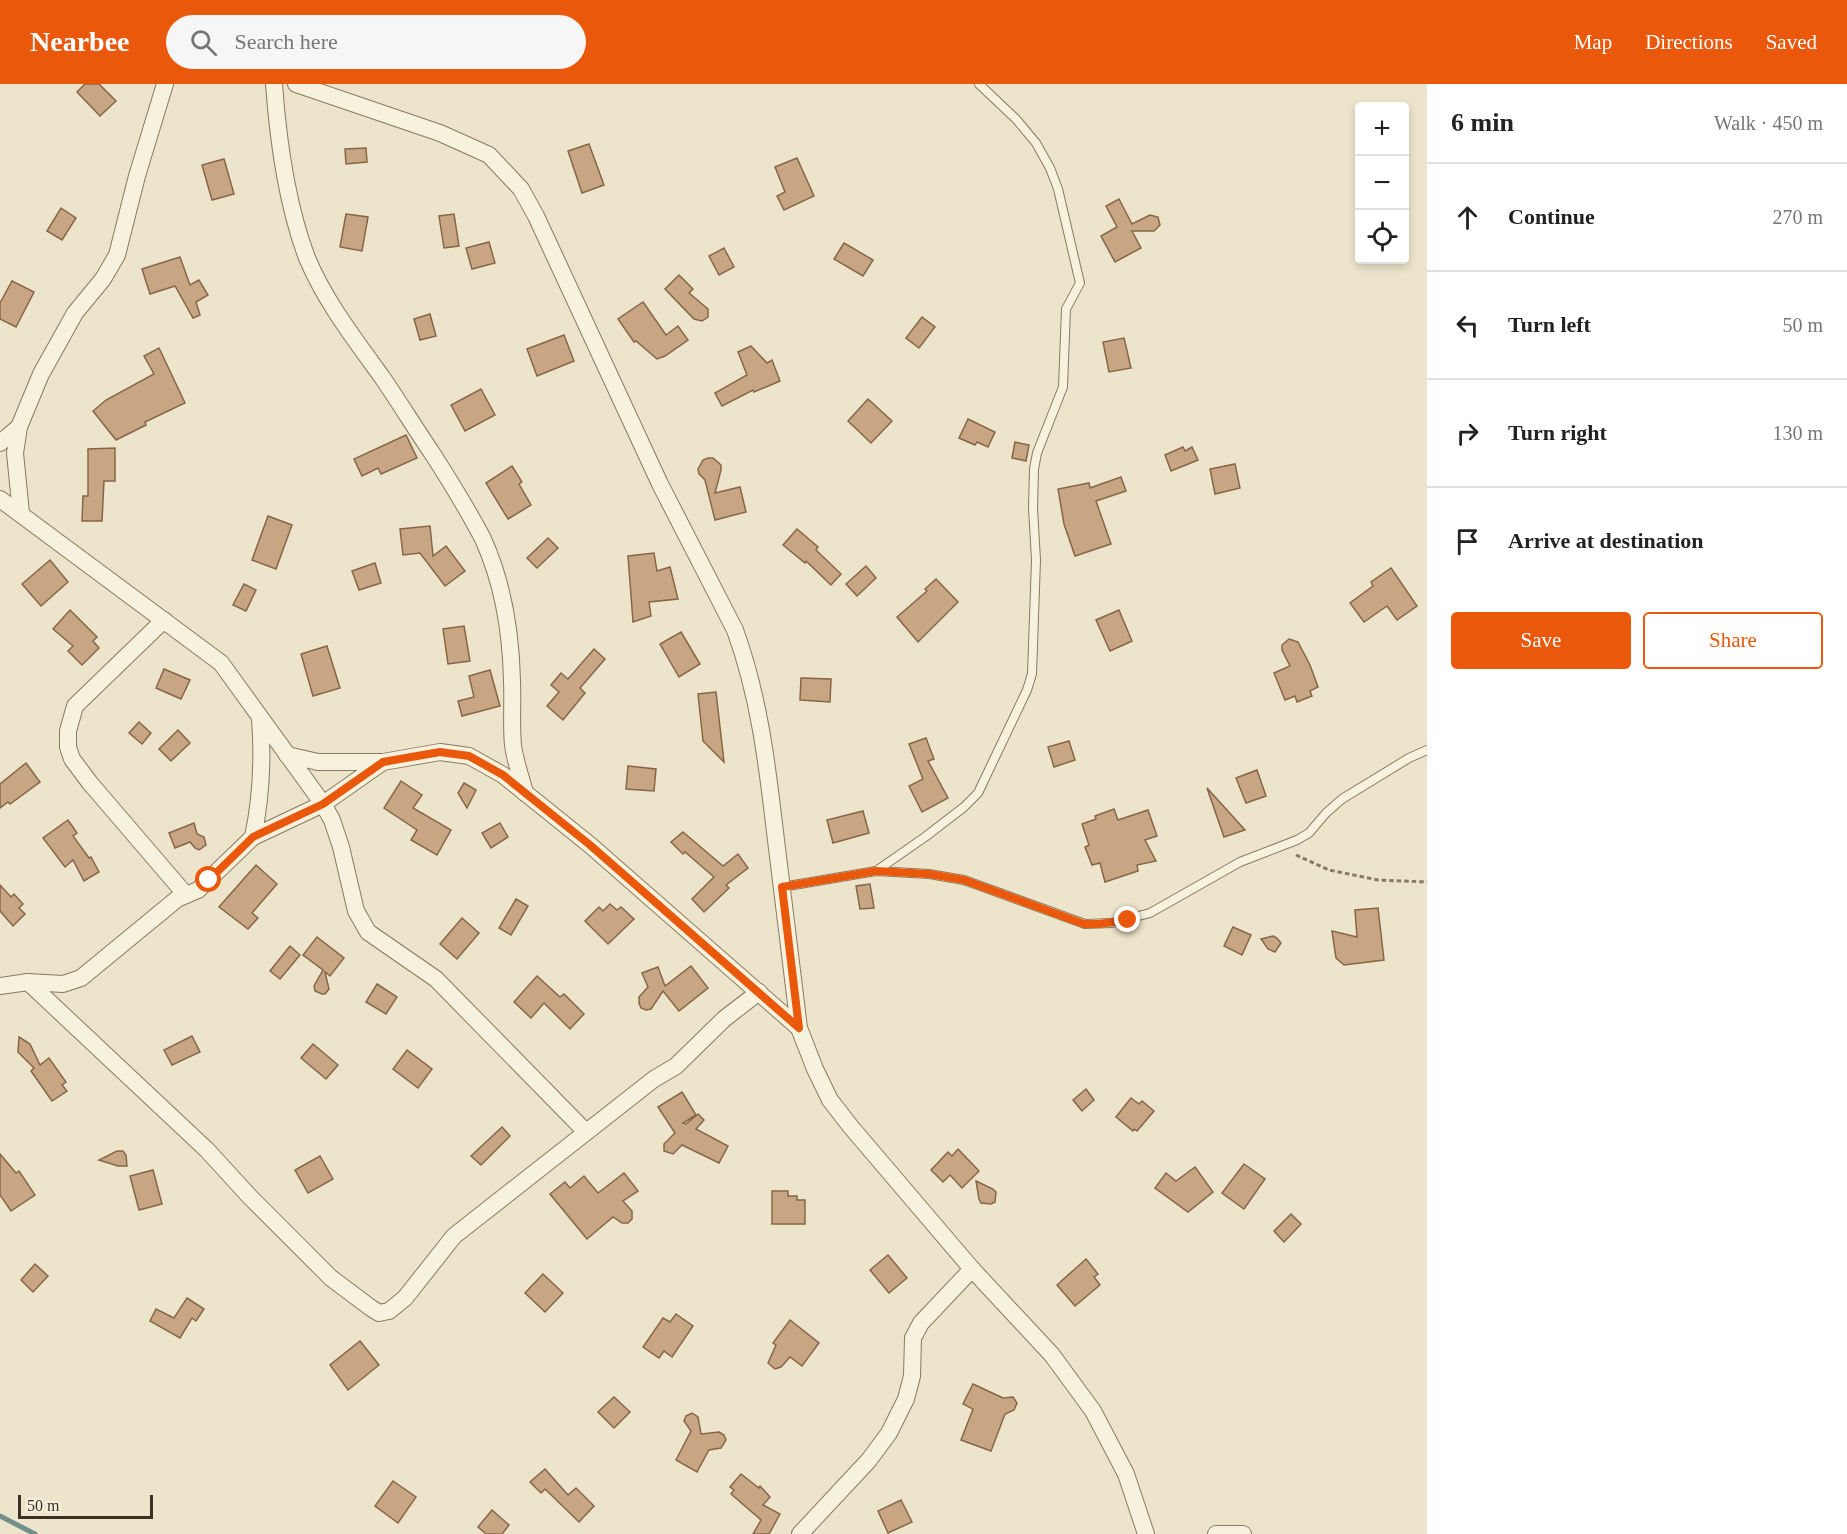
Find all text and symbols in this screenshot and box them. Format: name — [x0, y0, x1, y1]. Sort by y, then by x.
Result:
search box — [166, 15, 586, 69]
text: Nearbee — [30, 26, 130, 57]
icon: search — [187, 26, 220, 59]
text: Search here — [235, 29, 338, 54]
text: Map — [1574, 30, 1612, 54]
text: Directions — [1645, 30, 1733, 54]
text: Saved — [1766, 30, 1817, 54]
map controls — [1355, 102, 1409, 264]
button: + — [1355, 102, 1409, 156]
text: 6 min — [1451, 108, 1514, 137]
text: Walk · 450 m — [1714, 112, 1823, 134]
button: − — [1355, 156, 1409, 210]
icon: ahead — [1451, 201, 1484, 234]
text: Continue — [1508, 204, 1595, 229]
text: 270 m — [1772, 206, 1823, 228]
button: locate — [1355, 210, 1409, 264]
icon: left — [1451, 309, 1484, 342]
text: Turn left — [1508, 312, 1591, 337]
text: 50 m — [1782, 314, 1823, 336]
icon: right — [1451, 417, 1484, 450]
text: Turn right — [1508, 420, 1607, 445]
text: 130 m — [1772, 422, 1823, 444]
icon: arrive — [1451, 525, 1484, 558]
text: Arrive at destination — [1508, 528, 1704, 553]
button: Save — [1451, 612, 1631, 669]
button: Share — [1643, 612, 1823, 669]
route start — [195, 866, 221, 892]
route end — [1114, 906, 1140, 932]
scale bar — [18, 1492, 153, 1520]
text: 50 m — [27, 1497, 59, 1514]

